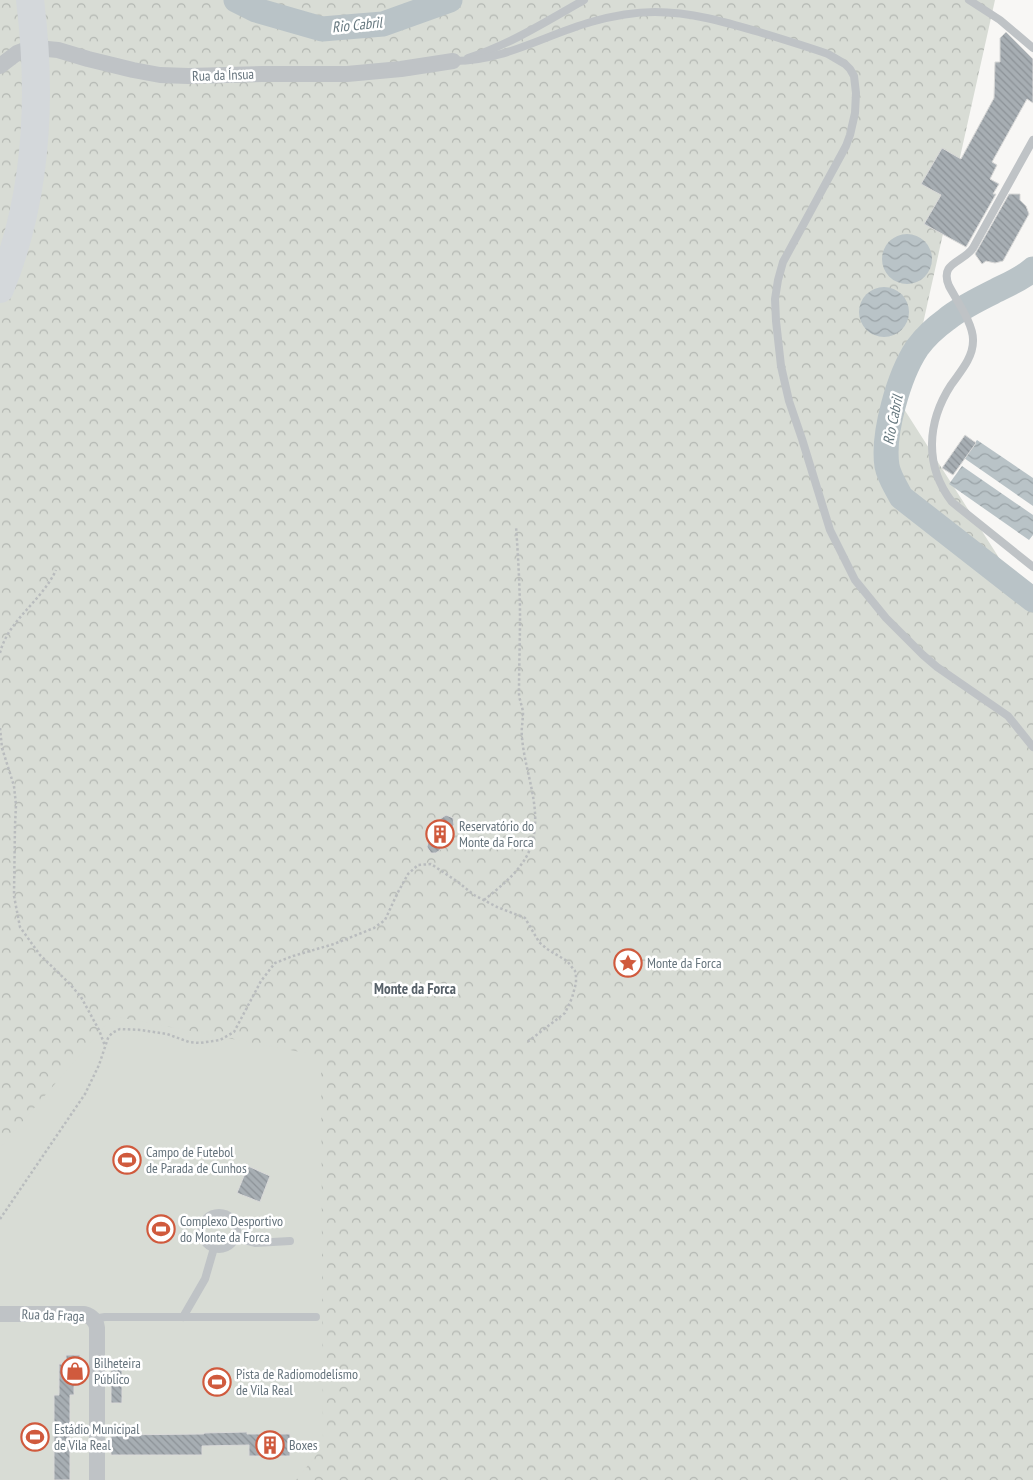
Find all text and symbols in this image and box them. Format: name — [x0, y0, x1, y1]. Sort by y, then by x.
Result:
water label: Rio Cabril — [331, 12, 384, 37]
street label: Rua da Ínsua — [192, 65, 254, 85]
water label: Rio Cabril — [878, 392, 907, 446]
place label: Reservatório do Monte da Forca — [459, 817, 534, 851]
building icon: Reservatório do Monte da Forca — [425, 819, 455, 849]
place icon: Monte da Forca — [613, 948, 643, 978]
place label: Monte da Forca — [647, 954, 721, 972]
district label: Monte da Forca — [374, 979, 456, 998]
place label: Campo de Futebol de Parada de Cunhos — [146, 1143, 247, 1177]
sports icon: Campo de Futebol de Parada de Cunhos — [112, 1145, 142, 1175]
place label: Complexo Desportivo do Monte da Forca — [180, 1212, 283, 1246]
sports icon: Complexo Desportivo do Monte da Forca — [146, 1214, 176, 1244]
street label: Rua da Fraga — [21, 1305, 85, 1325]
place label: Bilheteira Público — [94, 1354, 141, 1388]
shop icon: Bilheteira Público — [60, 1356, 90, 1386]
place label: Pista de Radiomodelismo de Vila Real — [236, 1365, 358, 1399]
sports icon: Pista de Radiomodelismo de Vila Real — [202, 1367, 232, 1397]
place label: Estádio Municipal de Vila Real — [54, 1420, 140, 1454]
sports icon: Estádio Municipal de Vila Real — [20, 1422, 50, 1452]
building icon: Boxes — [255, 1430, 285, 1460]
place label: Boxes — [289, 1436, 318, 1454]

